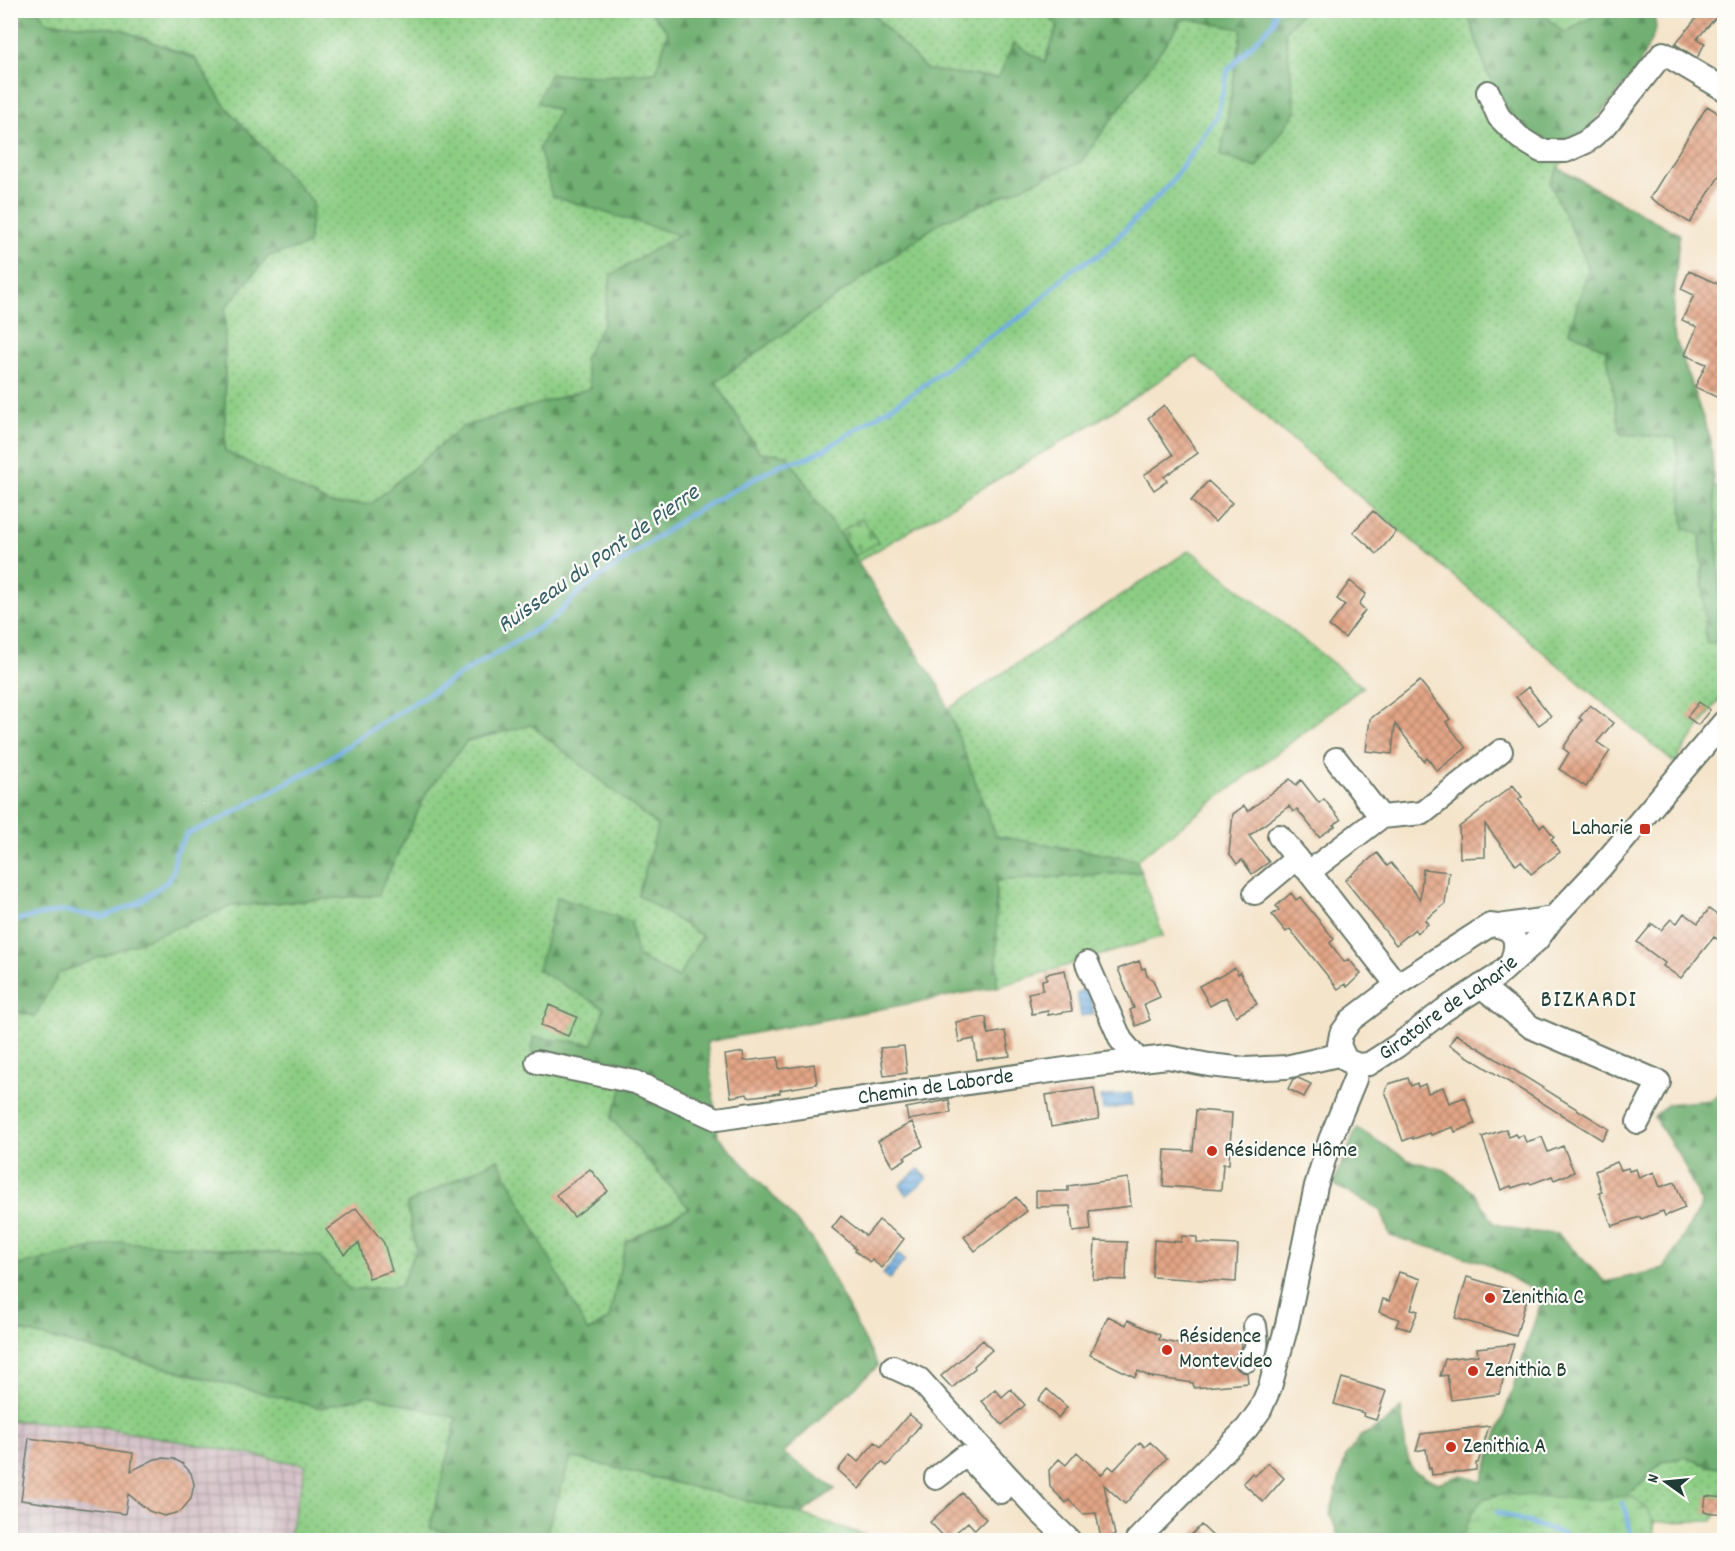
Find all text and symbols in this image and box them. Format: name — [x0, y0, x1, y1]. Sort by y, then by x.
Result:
water label: Ruisseau du Pont de Pierre — [491, 476, 708, 643]
place label: Laharie — [1571, 814, 1633, 845]
marker: Laharie — [1638, 822, 1652, 836]
street label: Giratoire de Laharie — [1373, 948, 1525, 1069]
district label: BIZKARDI — [1540, 984, 1638, 1018]
street label: Chemin de Laborde — [856, 1061, 1016, 1114]
place label: Résidence Hôme — [1224, 1136, 1357, 1167]
marker: Résidence Hôme — [1205, 1144, 1219, 1158]
place label: Zenithia C — [1502, 1283, 1584, 1314]
marker: Zenithia C — [1483, 1291, 1497, 1305]
place label: Résidence Montevideo — [1179, 1322, 1273, 1378]
marker: Résidence Montevideo — [1160, 1343, 1174, 1357]
place label: Zenithia B — [1485, 1356, 1567, 1387]
marker: Zenithia B — [1466, 1364, 1480, 1378]
place label: Zenithia A — [1463, 1432, 1546, 1463]
marker: Zenithia A — [1444, 1440, 1458, 1454]
north arrow — [1636, 1452, 1696, 1512]
text: N — [1642, 1472, 1666, 1486]

